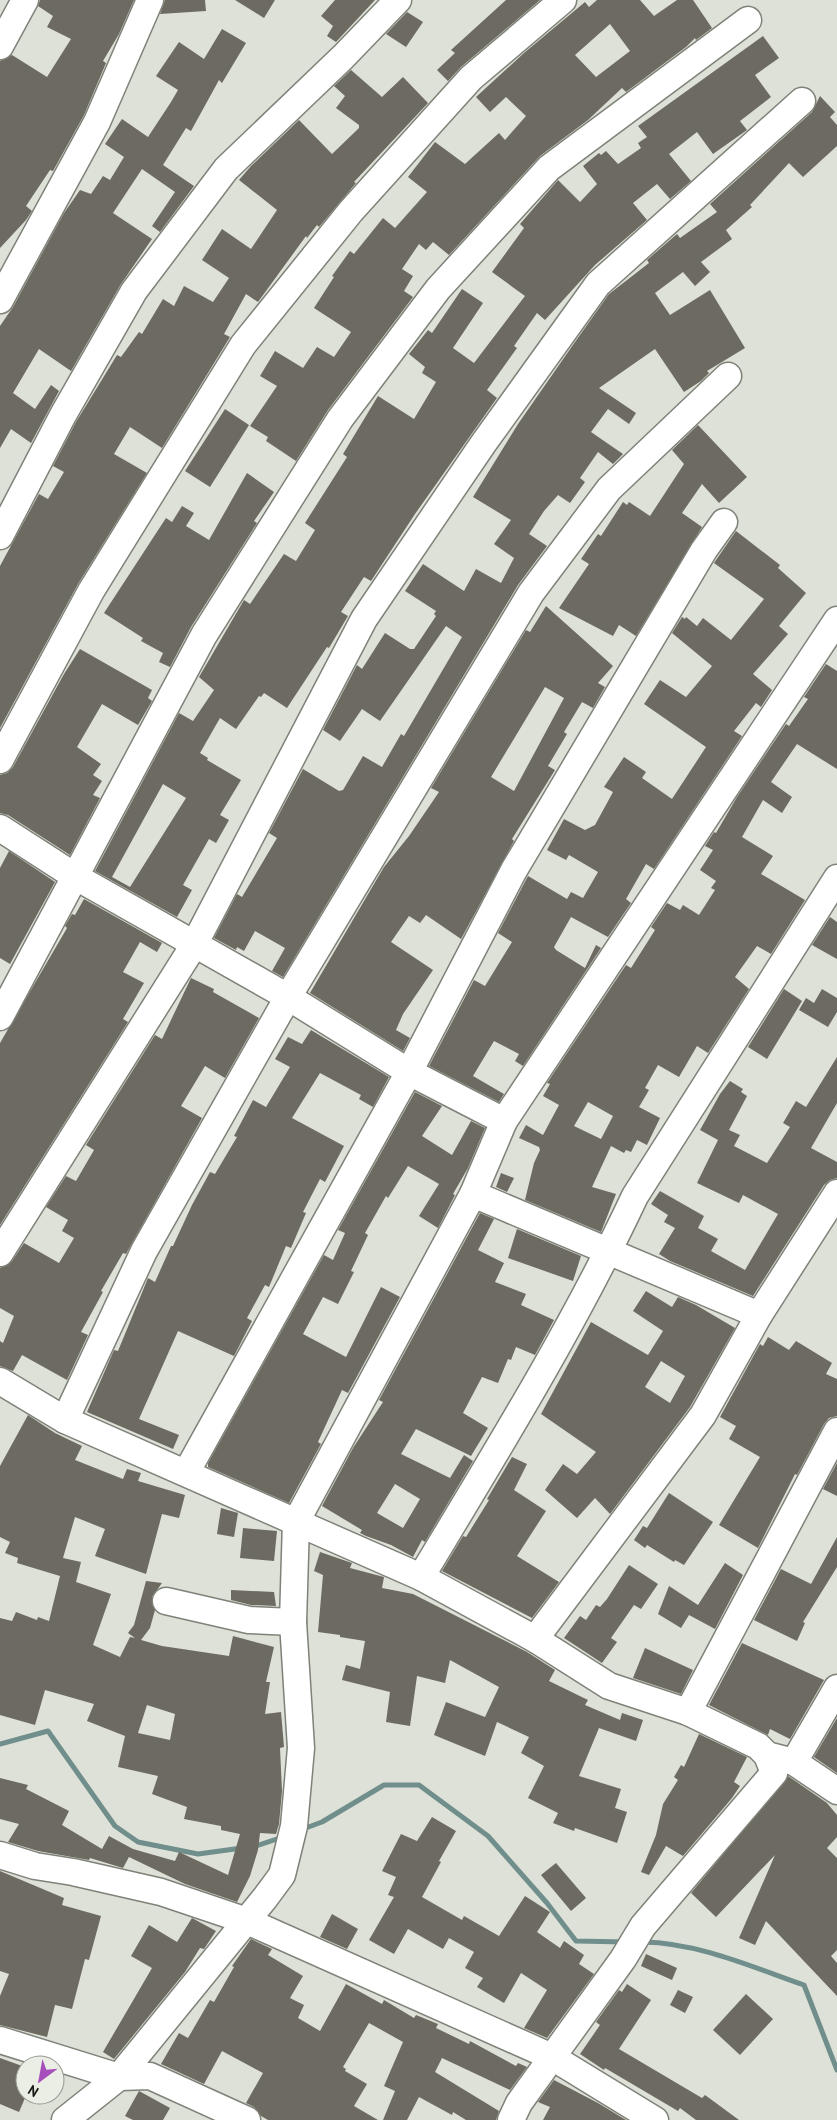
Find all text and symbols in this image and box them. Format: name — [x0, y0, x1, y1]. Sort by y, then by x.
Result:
north arrow — [15, 2055, 65, 2105]
text: N — [24, 2081, 42, 2101]

